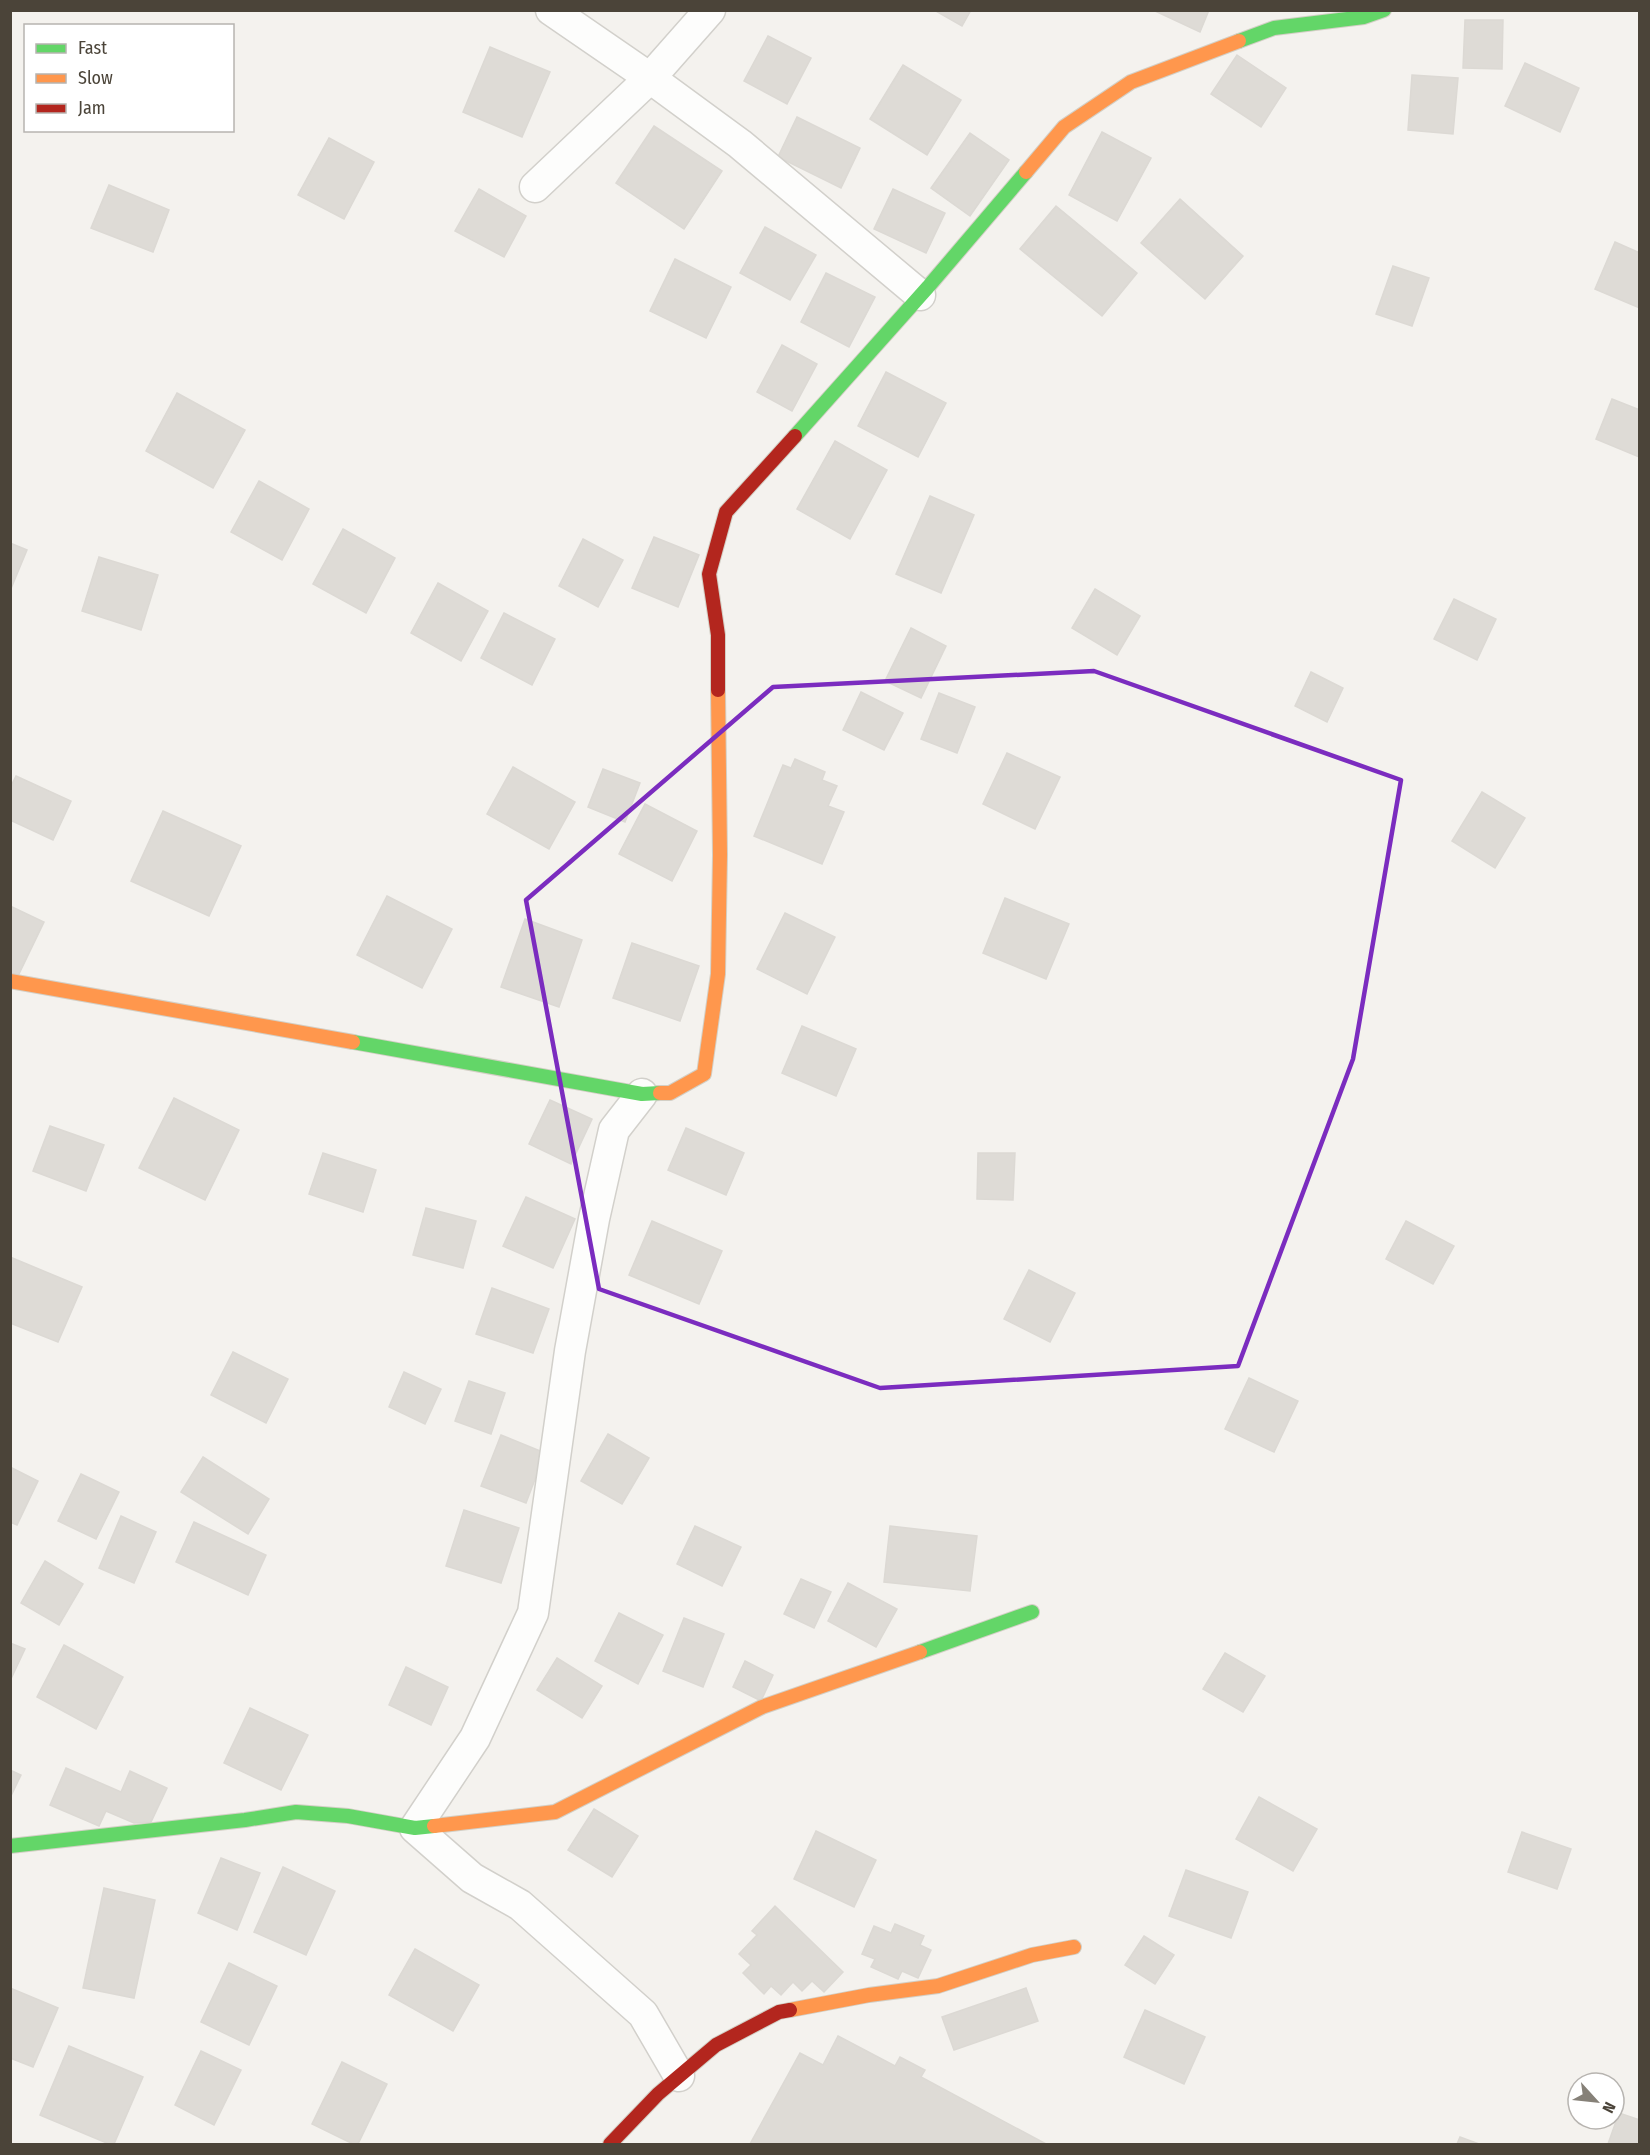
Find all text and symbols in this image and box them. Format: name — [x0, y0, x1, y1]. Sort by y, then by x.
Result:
legend — [24, 24, 234, 132]
text: Fast — [78, 37, 107, 59]
text: Slow — [78, 67, 113, 89]
text: Jam — [78, 97, 106, 119]
north arrow — [1566, 2071, 1626, 2131]
text: N — [1598, 2099, 1620, 2116]

